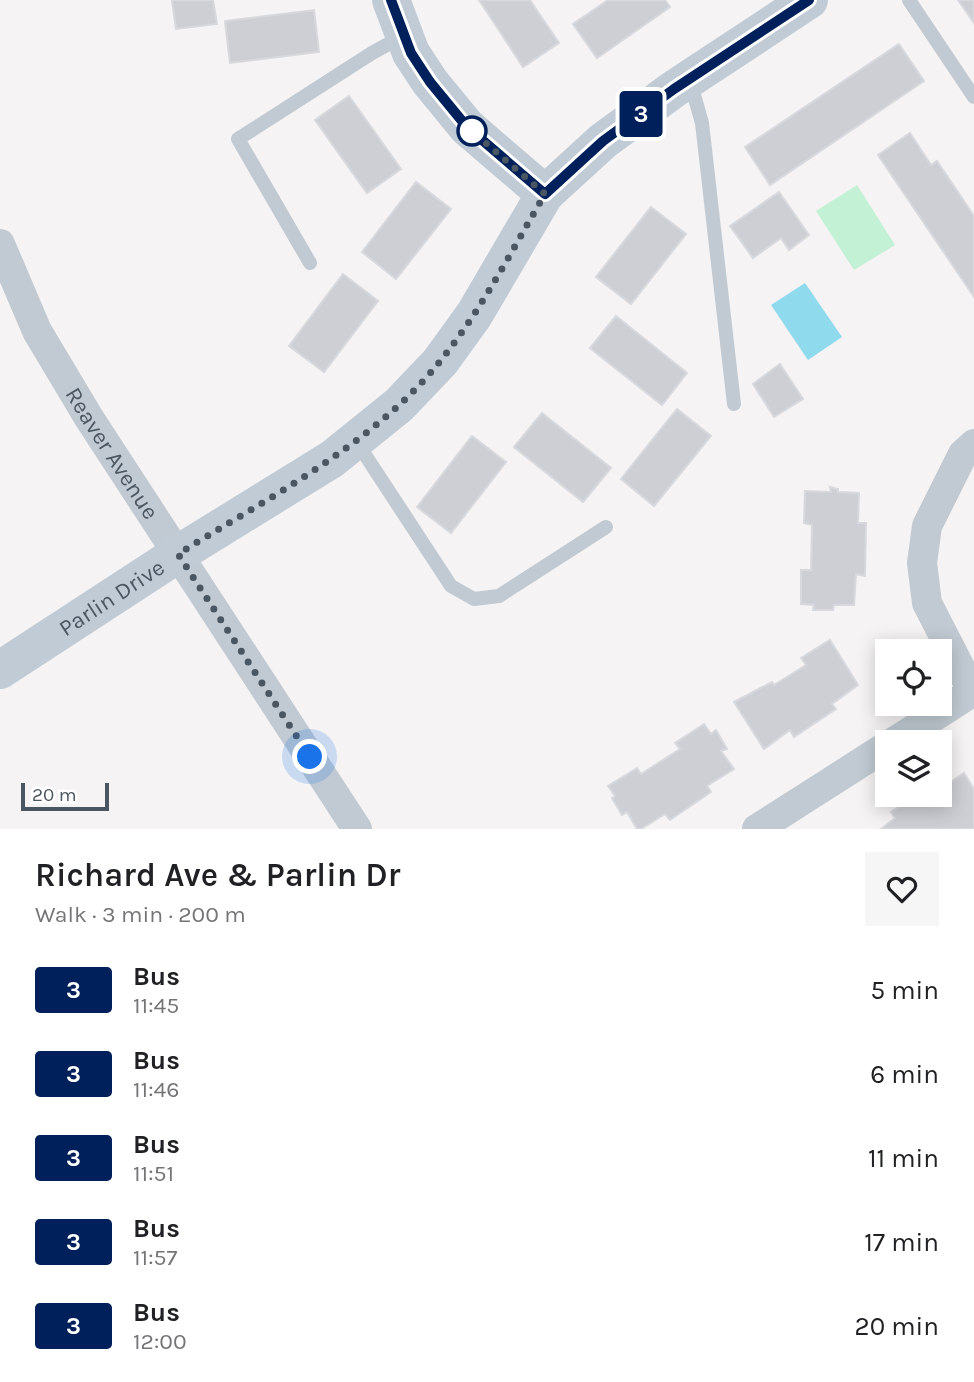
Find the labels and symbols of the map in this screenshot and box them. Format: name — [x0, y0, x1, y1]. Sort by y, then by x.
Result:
line badge: 3 — [618, 91, 664, 137]
unlabelled marker — [457, 116, 487, 146]
street label: Reaver Avenue — [60, 382, 164, 524]
street label: Parlin Drive — [54, 554, 169, 642]
your location — [292, 739, 327, 774]
scale bar — [21, 780, 108, 812]

